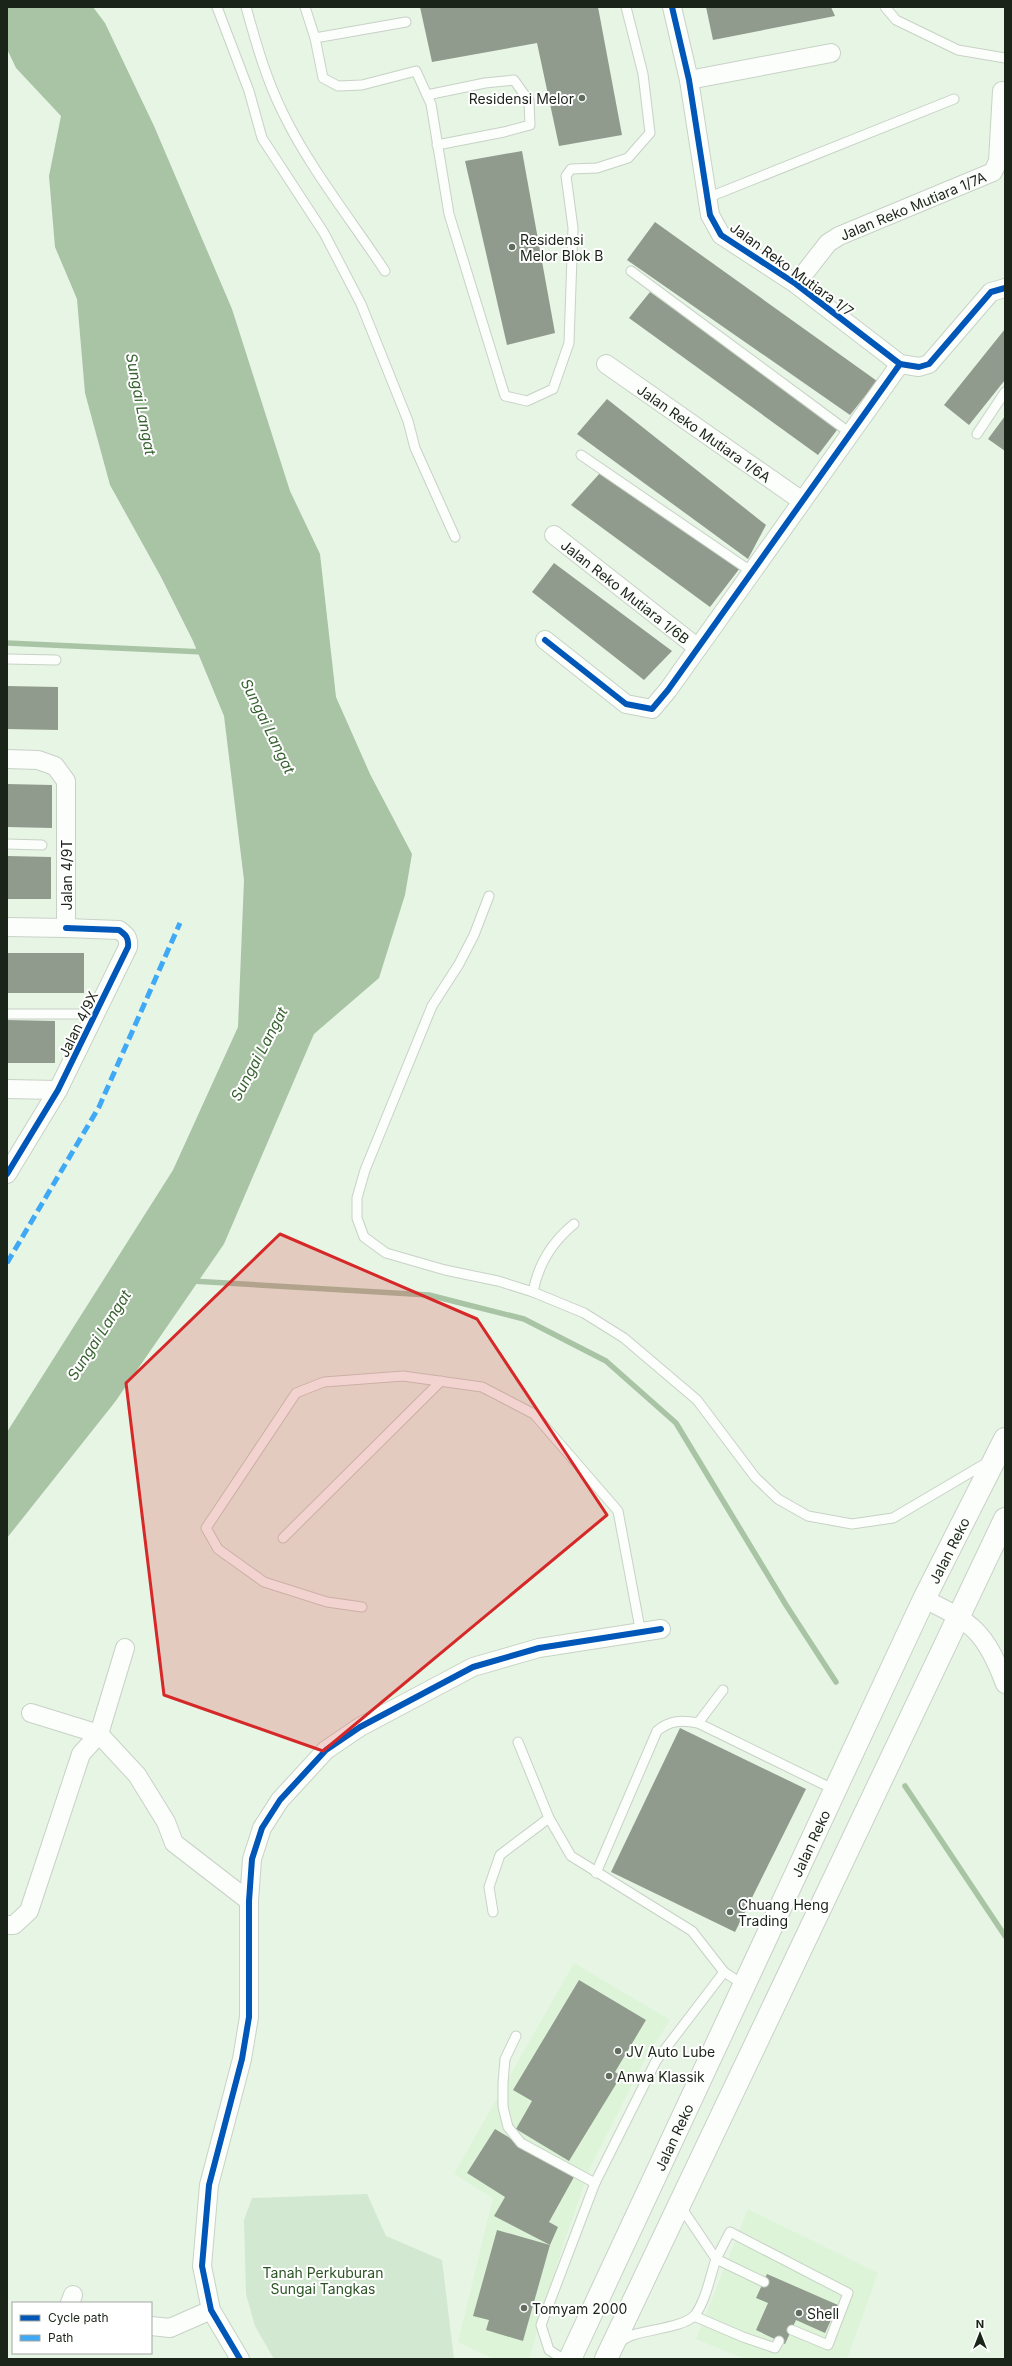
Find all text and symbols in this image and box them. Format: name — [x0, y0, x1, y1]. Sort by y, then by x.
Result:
place label: Residensi Melor — [469, 90, 574, 107]
marker: Residensi Melor — [577, 93, 587, 103]
street label: Jalan Reko Mutiara 1/7A — [837, 167, 989, 243]
street label: Jalan Reko Mutiara 1/7 — [727, 218, 857, 320]
place label: Residensi Melor Blok B — [520, 231, 604, 264]
marker: Residensi Melor Blok B — [507, 242, 517, 252]
water label: Sungai Langat — [122, 351, 160, 458]
street label: Jalan Reko Mutiara 1/6A — [634, 380, 775, 485]
street label: Jalan Reko Mutiara 1/6B — [558, 536, 693, 647]
water label: Sungai Langat — [237, 675, 300, 778]
street label: Jalan 4/9T — [58, 839, 75, 911]
street label: Jalan 4/9X — [55, 988, 101, 1060]
water label: Sungai Langat — [226, 1003, 292, 1104]
water label: Sungai Langat — [63, 1286, 136, 1384]
street label: Jalan Reko — [925, 1514, 973, 1586]
street label: Jalan Reko — [787, 1807, 833, 1879]
place label: Chuang Heng Trading — [738, 1896, 829, 1929]
marker: Chuang Heng Trading — [725, 1907, 735, 1917]
place label: JV Auto Lube — [626, 2043, 715, 2060]
marker: JV Auto Lube — [613, 2046, 623, 2056]
place label: Anwa Klassik — [617, 2068, 705, 2085]
marker: Anwa Klassik — [604, 2071, 614, 2081]
street label: Jalan Reko — [651, 2101, 696, 2173]
park label: Tanah Perkuburan Sungai Tangkas — [263, 2264, 383, 2297]
place label: Tomyam 2000 — [532, 2300, 627, 2317]
legend — [12, 2302, 152, 2354]
marker: Tomyam 2000 — [519, 2303, 529, 2313]
place label: Shell — [807, 2305, 839, 2322]
marker: Shell — [794, 2308, 804, 2318]
text: Cycle path — [48, 2310, 109, 2325]
north arrow — [960, 2314, 1000, 2354]
text: N — [976, 2317, 984, 2331]
text: Path — [48, 2330, 73, 2345]

